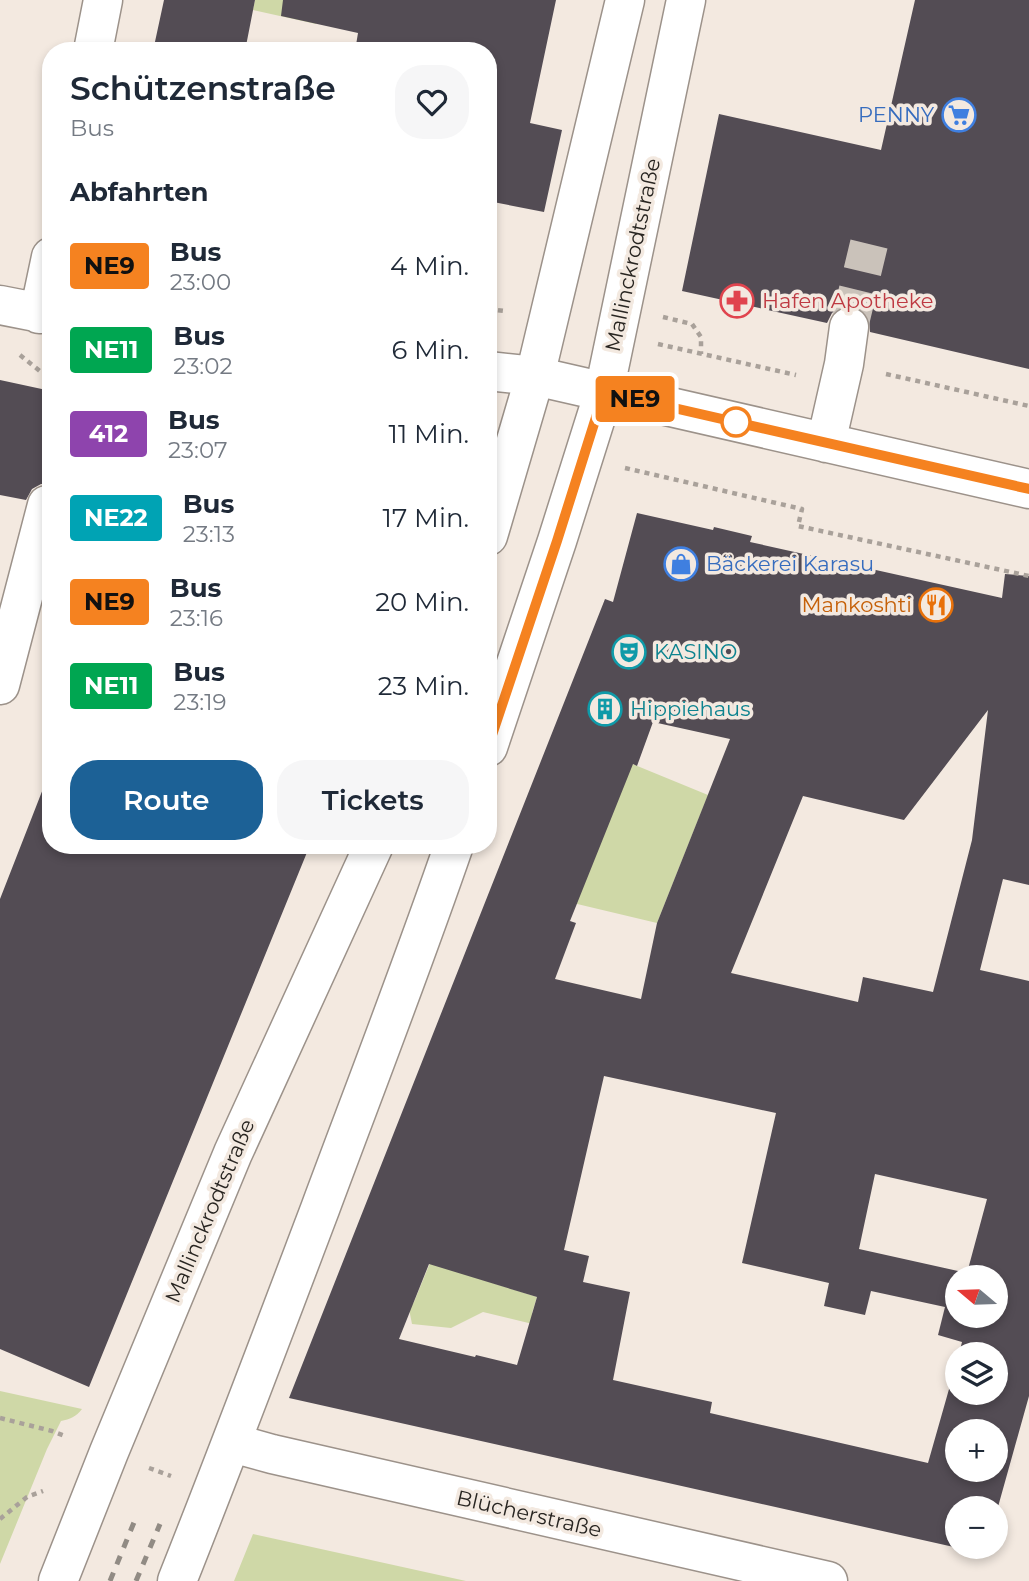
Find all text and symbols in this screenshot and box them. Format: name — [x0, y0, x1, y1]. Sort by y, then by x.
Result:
button: heart — [395, 65, 469, 139]
text: Schützenstraße — [70, 68, 336, 108]
supermarket icon: PENNY — [940, 96, 978, 134]
place label: PENNY — [858, 102, 935, 127]
text: Bus — [70, 114, 114, 142]
street label: Mallinckrodtstraße — [600, 156, 665, 354]
text: Abfahrten — [70, 176, 209, 208]
text: Bus — [170, 236, 221, 268]
text: 4 Min. — [390, 250, 469, 282]
text: NE9 — [84, 251, 135, 280]
text: 23:00 — [170, 268, 231, 296]
pharmacy icon: Hafen Apotheke — [718, 282, 756, 320]
place label: Hafen Apotheke — [762, 288, 933, 313]
text: Bus — [173, 320, 225, 352]
text: 6 Min. — [391, 334, 469, 366]
text: NE11 — [84, 335, 138, 364]
text: 23:02 — [173, 352, 233, 380]
line badge: NE9 — [595, 376, 675, 422]
text: NE9 — [610, 384, 660, 413]
text: Bus — [168, 404, 220, 436]
unlabelled marker — [721, 407, 751, 437]
text: 11 Min. — [389, 418, 469, 450]
text: 412 — [89, 419, 128, 448]
text: 23:07 — [168, 436, 228, 464]
text: Bus — [183, 488, 234, 520]
text: 17 Min. — [383, 502, 469, 534]
text: NE22 — [84, 503, 148, 532]
text: 23:13 — [183, 520, 235, 548]
shop icon: Bäckerei Karasu — [662, 545, 700, 583]
place label: Bäckerei Karasu — [706, 551, 874, 576]
text: Bus — [170, 572, 221, 604]
text: 20 Min. — [375, 586, 469, 618]
restaurant icon: Mankoshti — [917, 586, 955, 624]
text: NE9 — [84, 587, 135, 616]
place label: Mankoshti — [801, 592, 912, 617]
text: 23:16 — [170, 604, 223, 632]
theatre icon: KASINO — [610, 633, 648, 671]
place label: KASINO — [654, 639, 737, 664]
text: Bus — [173, 656, 225, 688]
text: 23 Min. — [378, 670, 469, 702]
text: NE11 — [84, 671, 138, 700]
text: 23:19 — [173, 688, 227, 716]
building icon: Hippiehaus — [586, 690, 624, 728]
place label: Hippiehaus — [630, 696, 750, 721]
button: Route — [70, 760, 263, 840]
button: Tickets — [277, 760, 469, 840]
street label: Mallinckrodtstraße — [160, 1115, 260, 1306]
north arrow — [945, 1265, 1008, 1328]
map controls — [945, 1265, 1008, 1559]
button: layers — [945, 1342, 1008, 1405]
button: + — [945, 1419, 1008, 1482]
street label: Blücherstraße — [454, 1485, 604, 1542]
button: − — [945, 1496, 1008, 1559]

